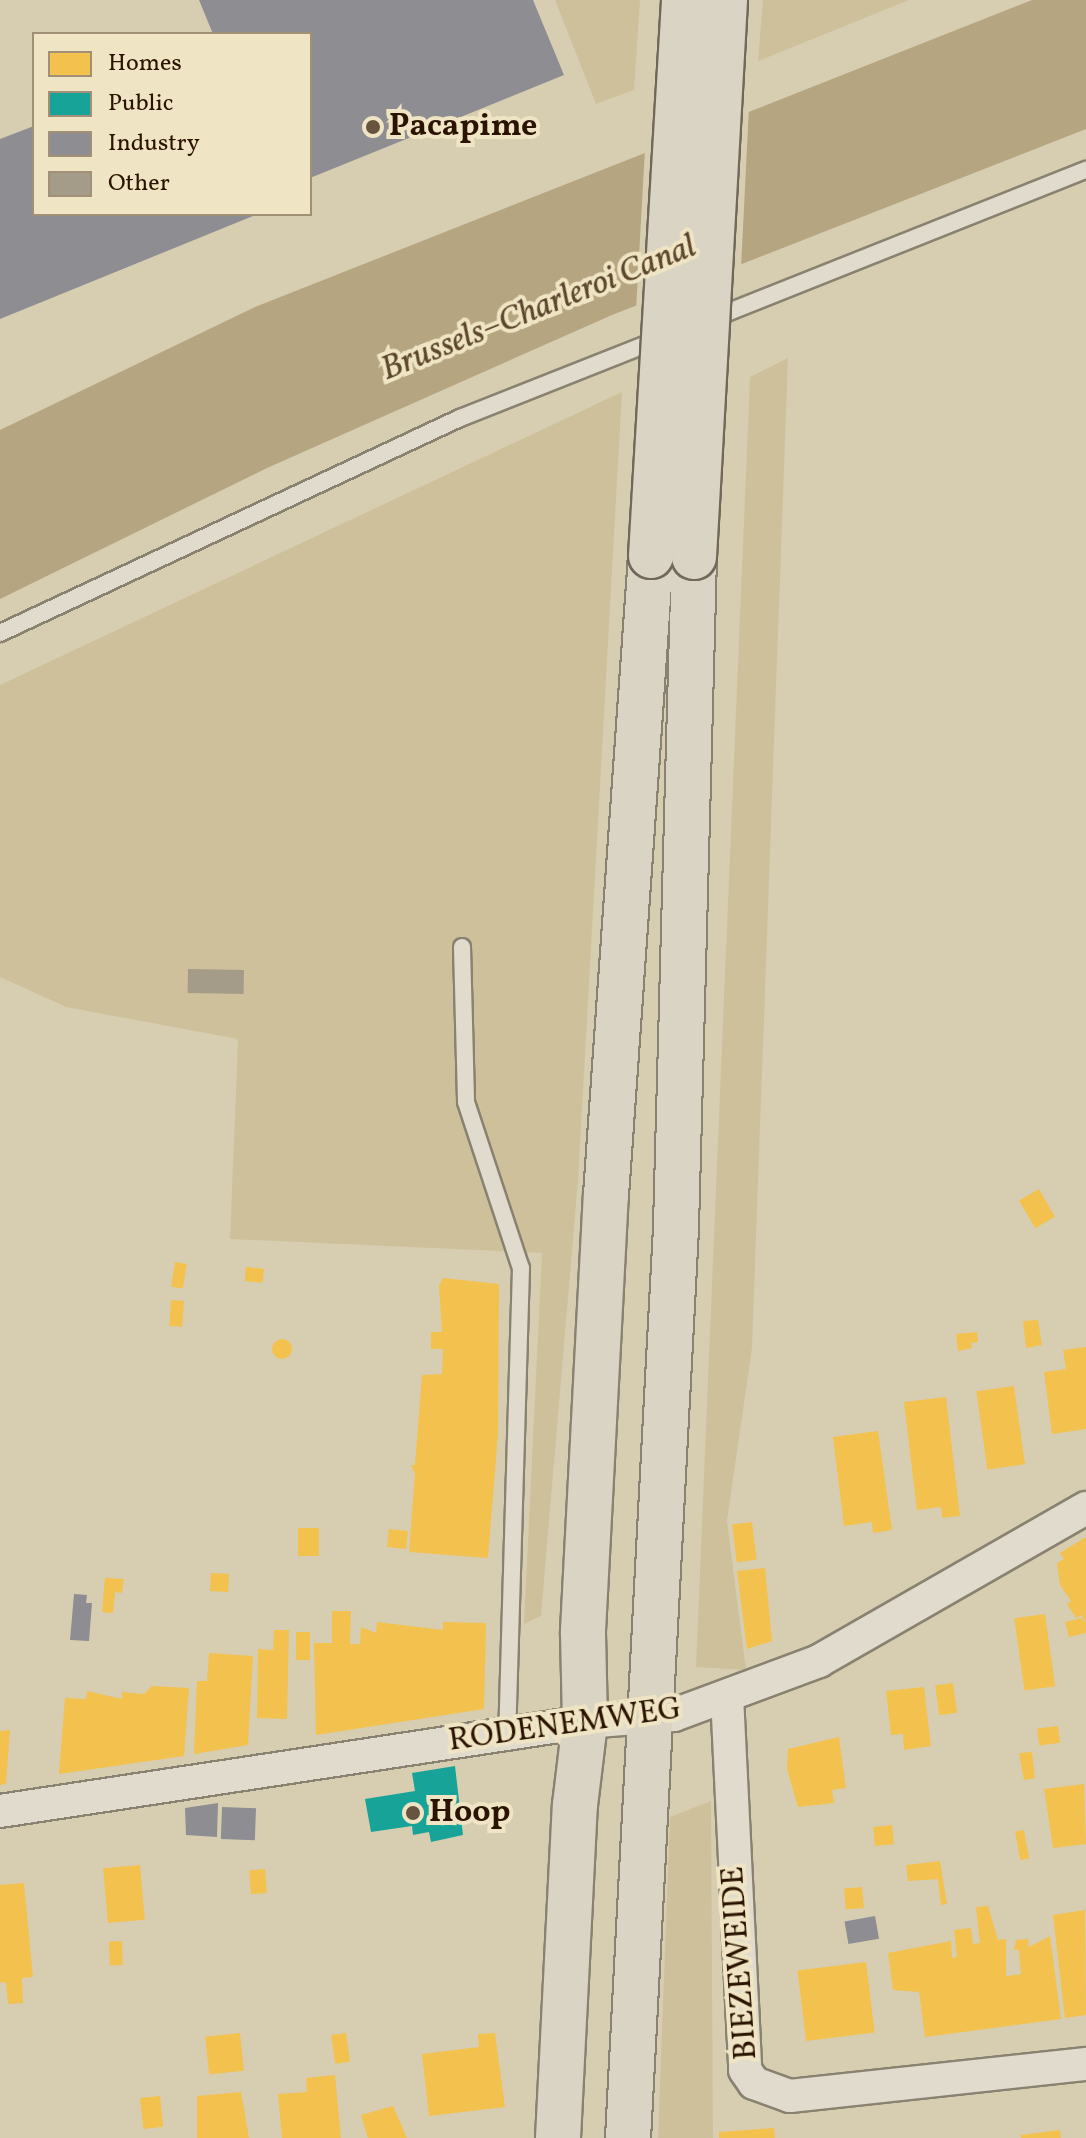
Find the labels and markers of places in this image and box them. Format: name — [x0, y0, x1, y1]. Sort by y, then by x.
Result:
place label: Pacapime — [389, 108, 537, 146]
marker: Pacapime — [364, 118, 382, 136]
place label: Hoop — [429, 1794, 510, 1832]
marker: Hoop — [404, 1804, 422, 1822]

